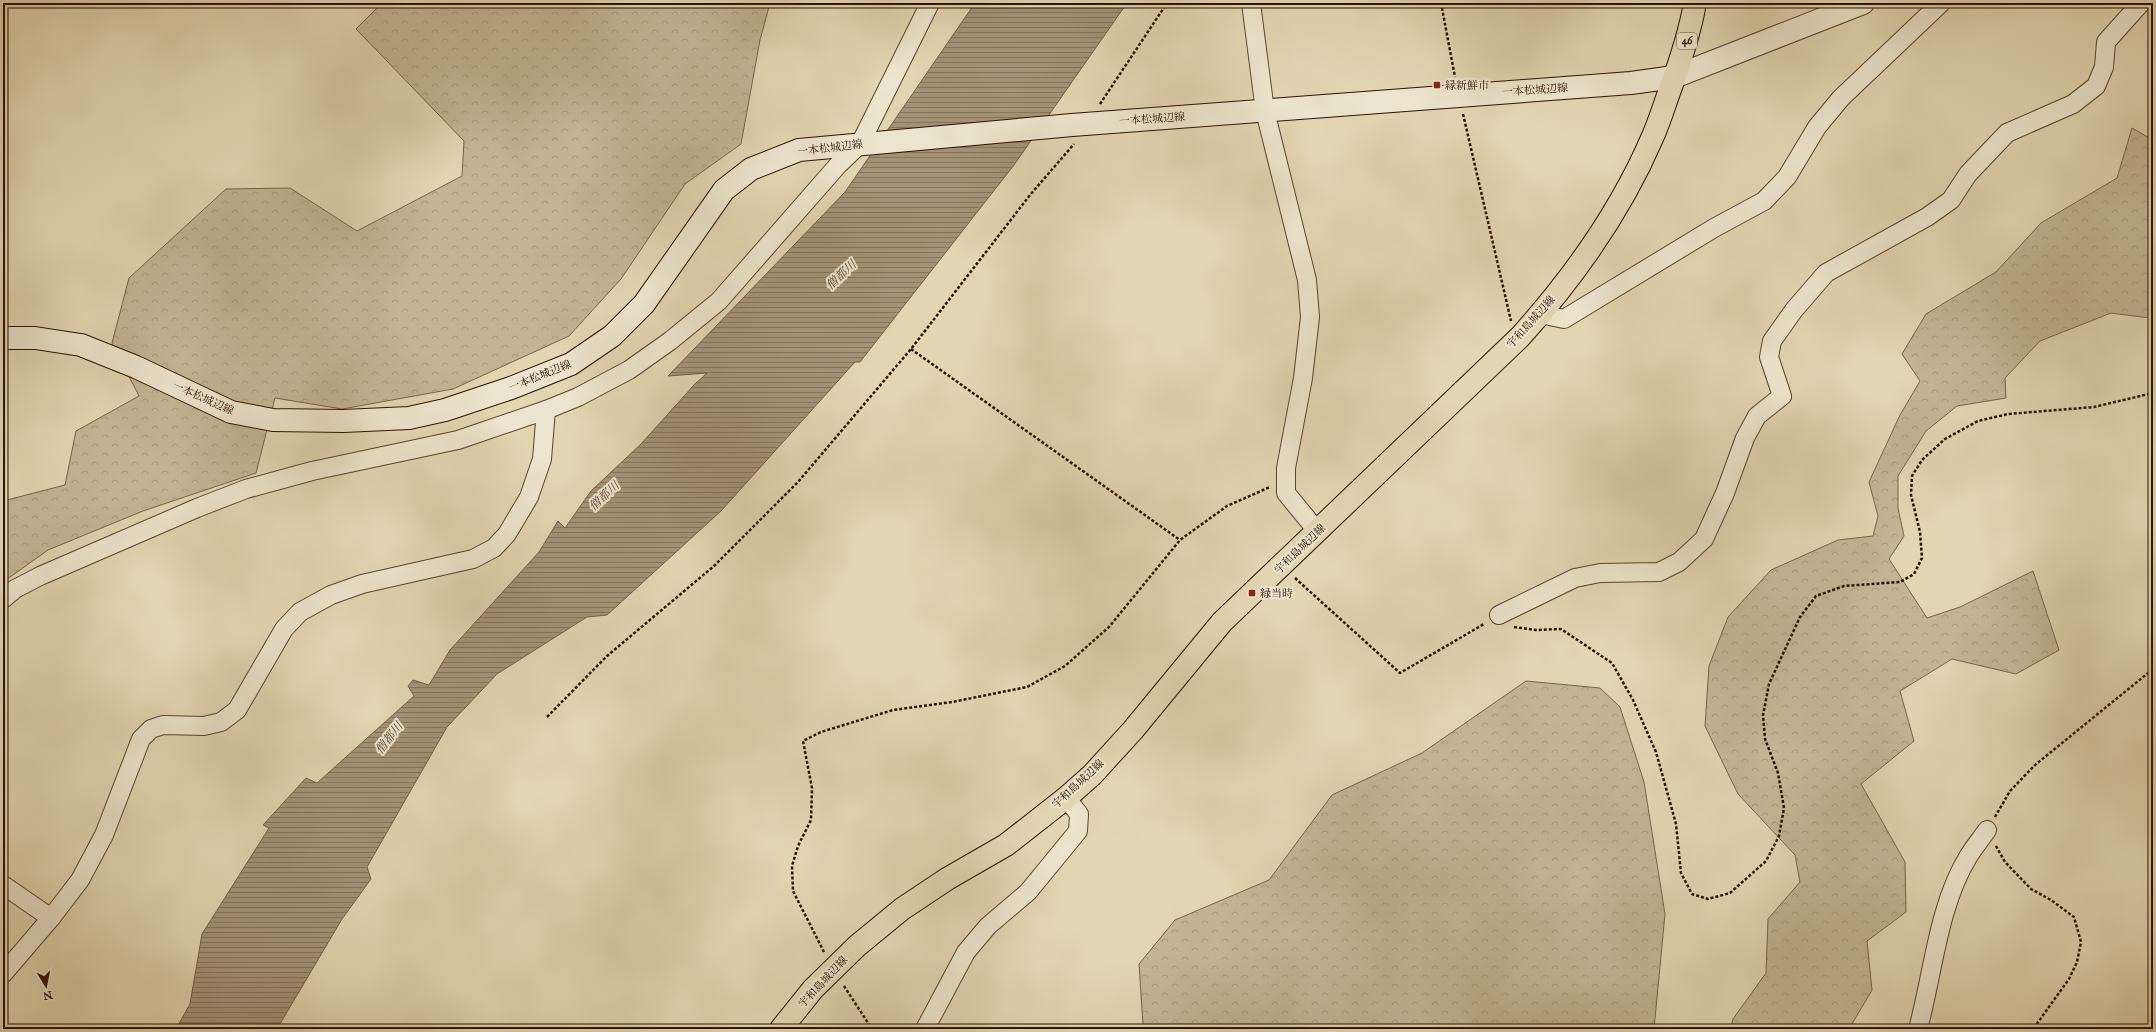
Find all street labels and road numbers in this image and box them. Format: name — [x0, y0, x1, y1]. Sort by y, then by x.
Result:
road number: 46 — [1677, 33, 1697, 49]
street label: 一本松城辺線 — [1502, 81, 1568, 99]
street label: 一本松城辺線 — [1119, 110, 1185, 128]
street label: 一本松城辺線 — [796, 138, 864, 158]
street label: 宇和島城辺線 — [1504, 293, 1558, 351]
street label: 一本松城辺線 — [507, 358, 573, 394]
street label: 一本松城辺線 — [170, 379, 236, 417]
street label: 宇和島城辺線 — [1272, 521, 1328, 577]
street label: 宇和島城辺線 — [1049, 757, 1107, 811]
street label: 宇和島城辺線 — [796, 953, 850, 1011]

